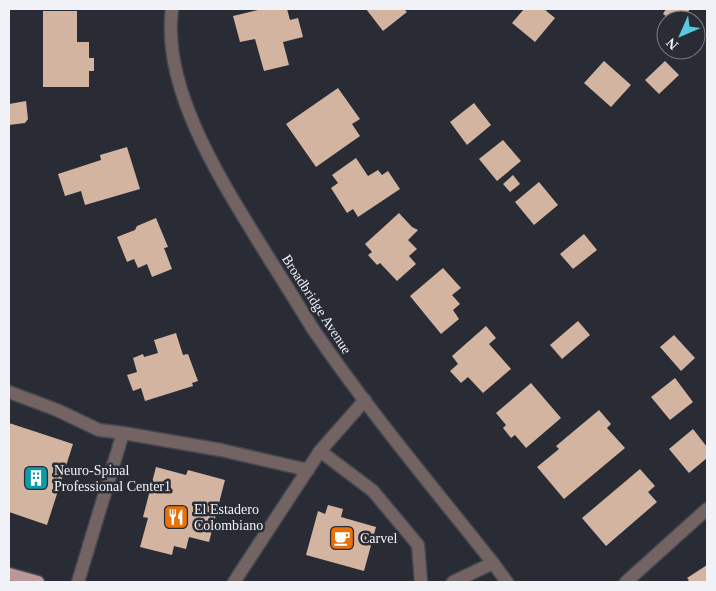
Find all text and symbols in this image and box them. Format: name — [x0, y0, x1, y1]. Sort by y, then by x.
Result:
north arrow — [656, 10, 706, 60]
text: N — [663, 35, 681, 53]
street label: Broadbridge Avenue — [279, 252, 354, 357]
place label: Neuro-Spinal Professional Center1 — [54, 463, 171, 494]
building icon: Neuro-Spinal Professional Center1 — [23, 465, 49, 491]
place label: El Estadero Colombiano — [194, 502, 263, 533]
restaurant icon: El Estadero Colombiano — [163, 504, 189, 530]
cafe icon: Carvel — [329, 525, 355, 551]
place label: Carvel — [360, 531, 397, 546]

